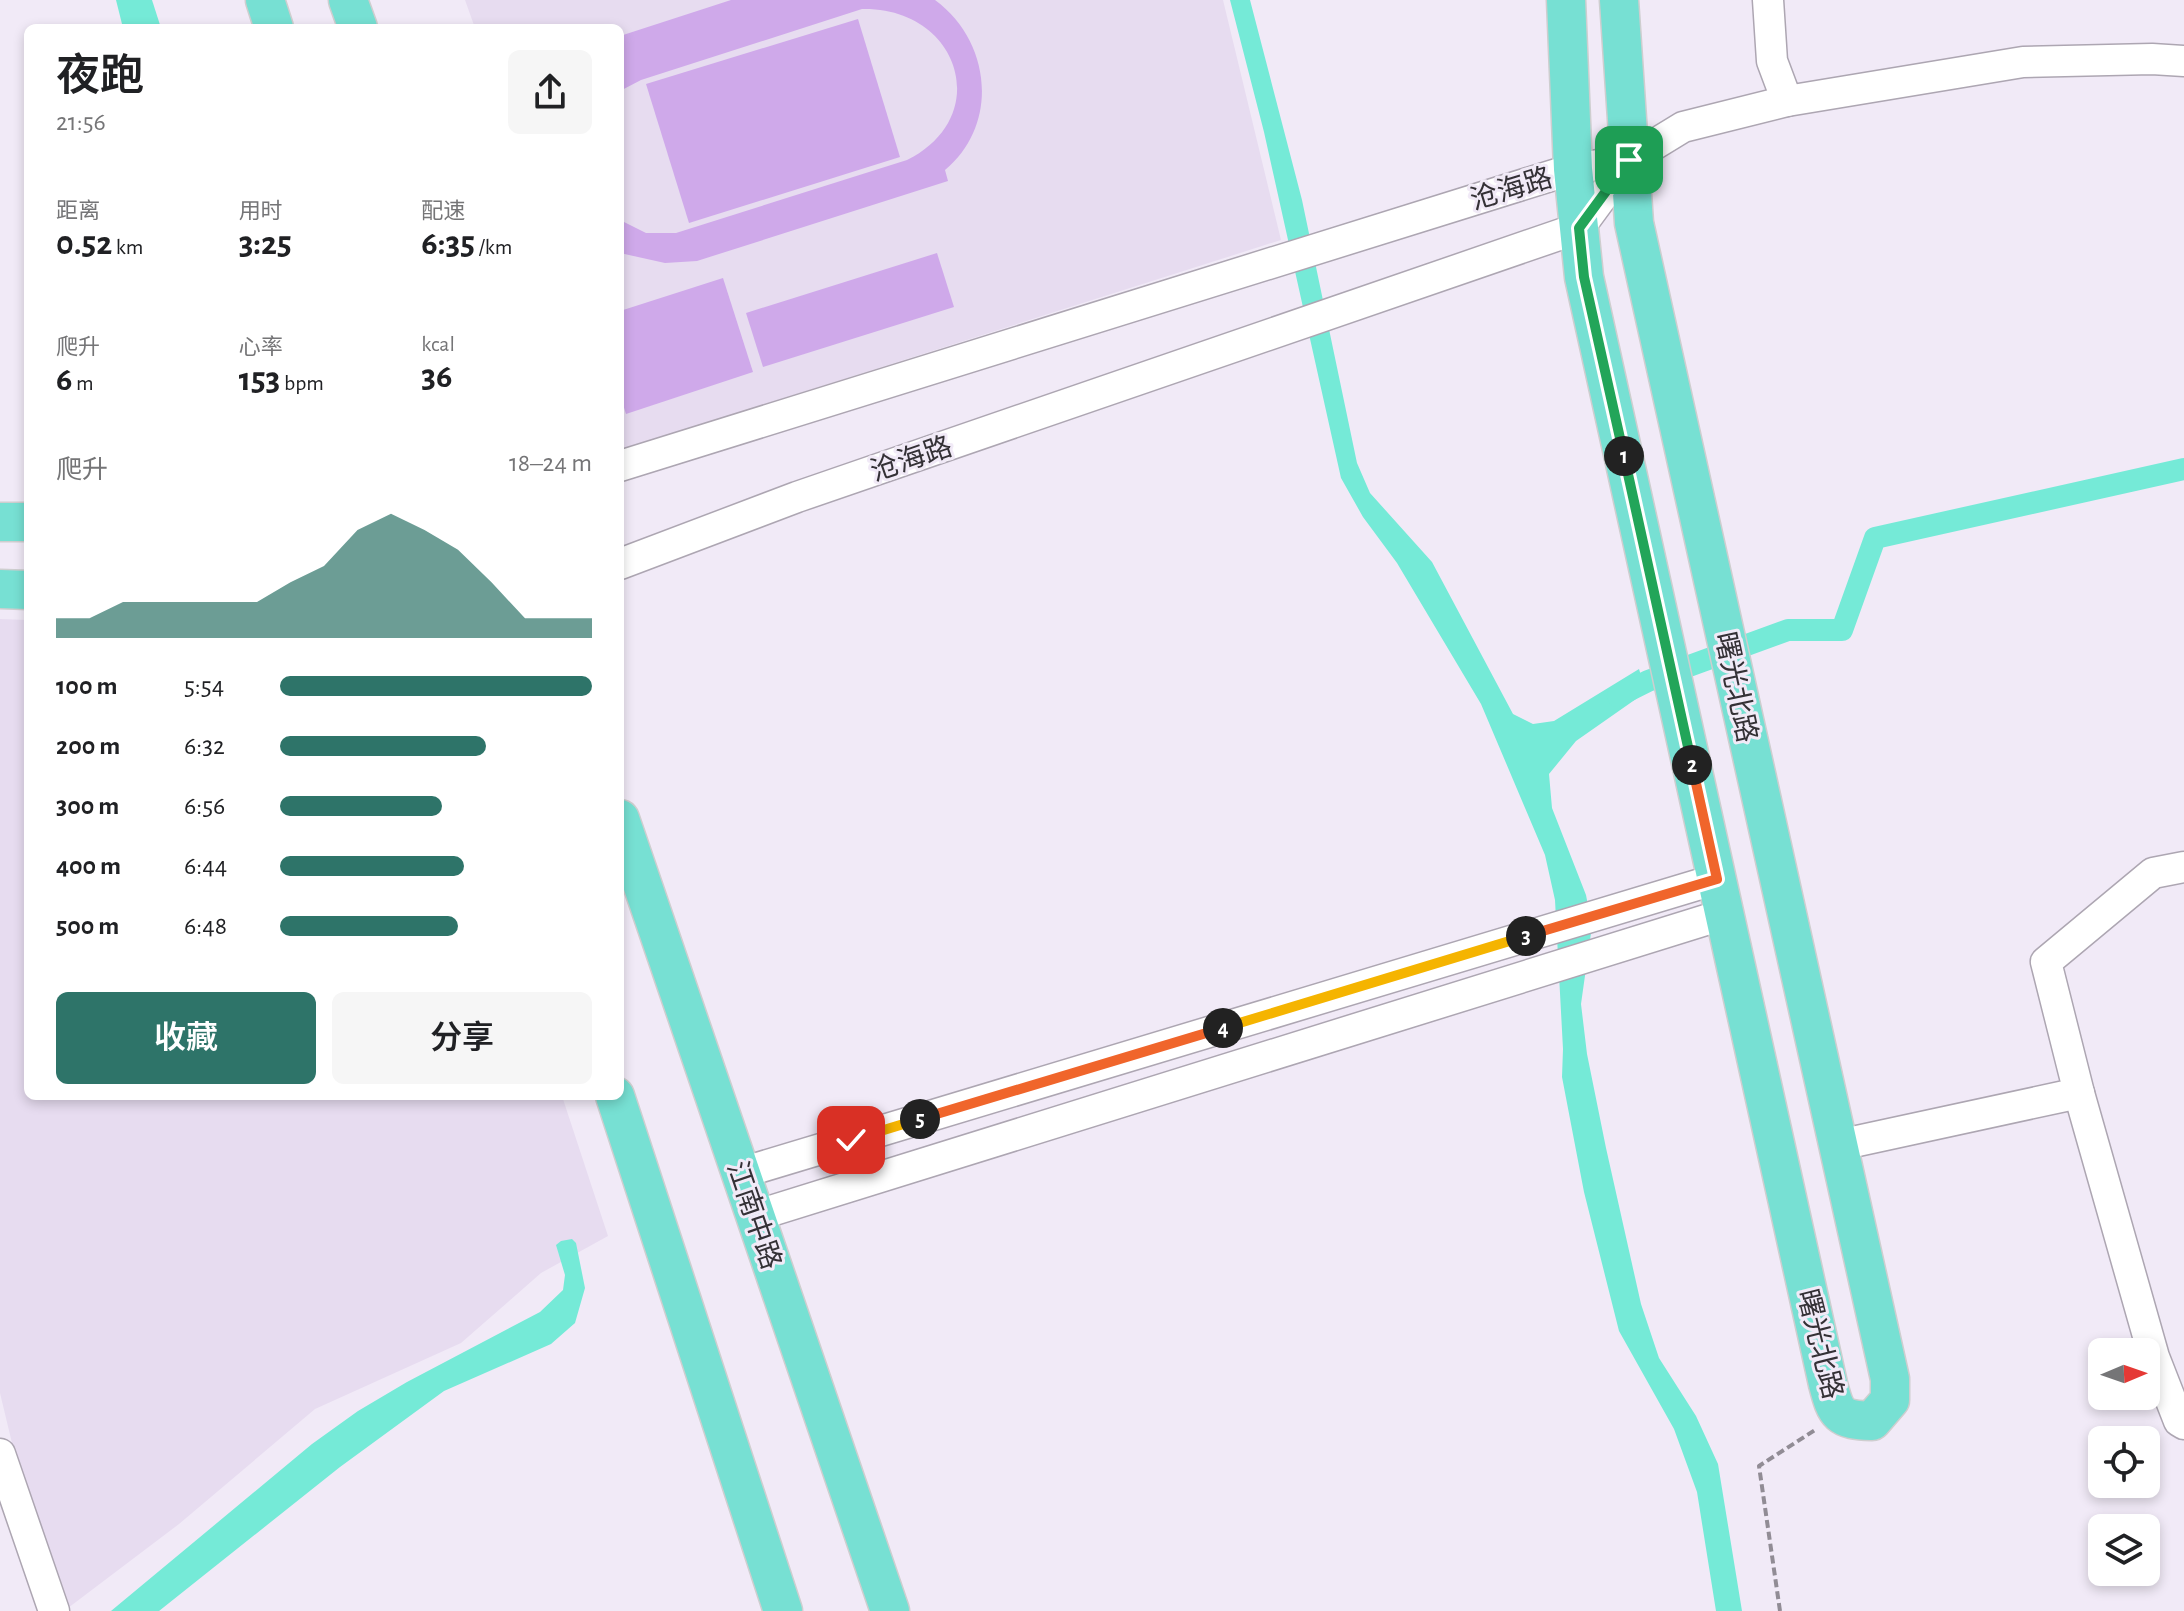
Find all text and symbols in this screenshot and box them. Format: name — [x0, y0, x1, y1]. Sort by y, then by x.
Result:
button: share — [508, 50, 592, 134]
text: 夜跑 — [56, 55, 144, 99]
text: 21:56 — [56, 109, 106, 135]
pin — [1595, 126, 1663, 194]
icon: arrive — [1607, 138, 1651, 182]
street label: 沧海路 — [1467, 162, 1556, 216]
text: 距离 — [56, 200, 100, 222]
text: 用时 — [239, 200, 283, 222]
text: 配速 — [421, 200, 465, 222]
text: 0.52 — [56, 227, 112, 261]
text: 3:25 — [239, 227, 292, 261]
text: 6:35 — [421, 227, 475, 261]
text: km — [112, 236, 143, 258]
text: /km — [475, 236, 512, 258]
text: kcal — [421, 333, 455, 355]
text: 爬升 — [56, 336, 100, 358]
text: 心率 — [239, 336, 283, 358]
text: 36 — [421, 360, 452, 394]
text: 6 — [56, 363, 72, 397]
text: 153 — [239, 363, 280, 397]
text: m — [72, 372, 94, 394]
text: bpm — [280, 372, 324, 394]
street label: 沧海路 — [867, 431, 956, 487]
pin: 1 — [1604, 436, 1644, 476]
text: 1 — [1620, 445, 1628, 467]
text: 18–24 m — [509, 450, 592, 476]
text: 爬升 — [56, 457, 108, 483]
street label: 曙光北路 — [1710, 629, 1762, 745]
text: 100 m — [56, 673, 117, 699]
text: 5:54 — [184, 673, 224, 699]
text: 200 m — [56, 733, 120, 759]
text: 6:32 — [184, 733, 225, 759]
pin: 2 — [1672, 745, 1712, 785]
text: 2 — [1687, 754, 1697, 776]
text: 300 m — [56, 793, 119, 819]
text: 6:56 — [184, 793, 225, 819]
text: 400 m — [56, 853, 121, 879]
text: 6:44 — [184, 853, 227, 879]
text: 500 m — [56, 913, 119, 939]
text: 6:48 — [184, 913, 227, 939]
pin: 3 — [1506, 916, 1546, 956]
text: 3 — [1521, 925, 1531, 947]
button: 收藏 — [56, 992, 316, 1084]
button: 分享 — [332, 992, 592, 1084]
pin: 4 — [1203, 1008, 1243, 1048]
text: 4 — [1217, 1017, 1229, 1039]
pin: 5 — [900, 1099, 940, 1139]
pin — [817, 1106, 885, 1174]
text: 5 — [915, 1108, 925, 1130]
icon: check — [829, 1118, 873, 1162]
street label: 江南中路 — [722, 1157, 786, 1273]
street label: 曙光北路 — [1792, 1286, 1848, 1402]
north arrow — [2088, 1338, 2160, 1410]
map controls — [2088, 1338, 2160, 1586]
button: locate — [2088, 1426, 2160, 1498]
button: layers — [2088, 1514, 2160, 1586]

